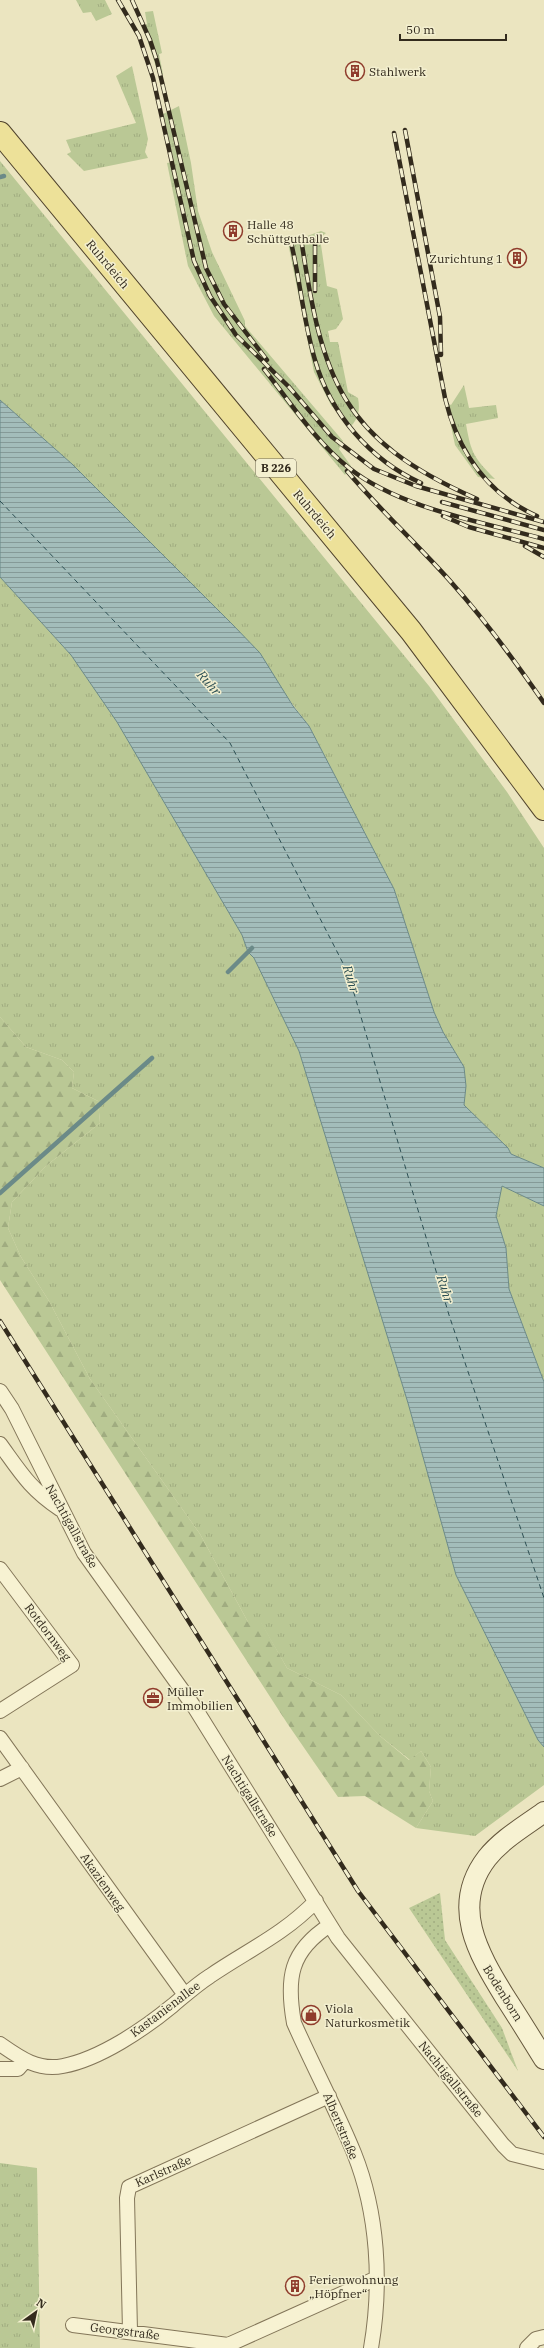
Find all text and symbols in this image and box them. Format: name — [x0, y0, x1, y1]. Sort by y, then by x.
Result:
scale bar — [400, 16, 506, 42]
text: 50 m — [406, 22, 435, 37]
building icon: Stahlwerk — [344, 60, 366, 82]
place label: Stahlwerk — [369, 64, 426, 79]
place label: Halle 48 Schüttguthalle — [247, 217, 329, 246]
building icon: Halle 48 Schüttguthalle — [222, 220, 244, 242]
street label: Ruhrdeich — [83, 236, 133, 292]
building icon: Zurichtung 1 — [506, 247, 528, 269]
place label: Zurichtung 1 — [429, 251, 503, 266]
road number: B 226 — [256, 459, 296, 477]
street label: Ruhrdeich — [290, 486, 340, 542]
water label: Ruhr — [193, 666, 225, 699]
water label: Ruhr — [338, 962, 363, 995]
water label: Ruhr — [432, 1272, 457, 1305]
street label: Nachtigallstraße — [43, 1481, 101, 1571]
street label: Rotdornweg — [22, 1600, 75, 1664]
place label: Müller Immobilien — [167, 1684, 234, 1713]
office icon: Müller Immobilien — [142, 1687, 164, 1709]
street label: Nachtigallstraße — [219, 1752, 281, 1840]
street label: Akazienweg — [77, 1850, 129, 1914]
street label: Bodenborn — [480, 1962, 526, 2024]
street label: Kastanienallee — [127, 1978, 203, 2040]
place label: Viola Naturkosmetik — [325, 2001, 410, 2030]
shop icon: Viola Naturkosmetik — [300, 2004, 322, 2026]
street label: Nachtigallstraße — [416, 2038, 486, 2120]
street label: Albertstraße — [320, 2090, 362, 2162]
street label: Karlstraße — [133, 2152, 193, 2190]
place label: Ferienwohnung „Höpfner“ — [309, 2272, 399, 2301]
building icon: Ferienwohnung „Höpfner“ — [284, 2275, 306, 2297]
north arrow — [16, 2292, 56, 2332]
text: N — [34, 2295, 49, 2312]
street label: Georgstraße — [89, 2319, 161, 2343]

